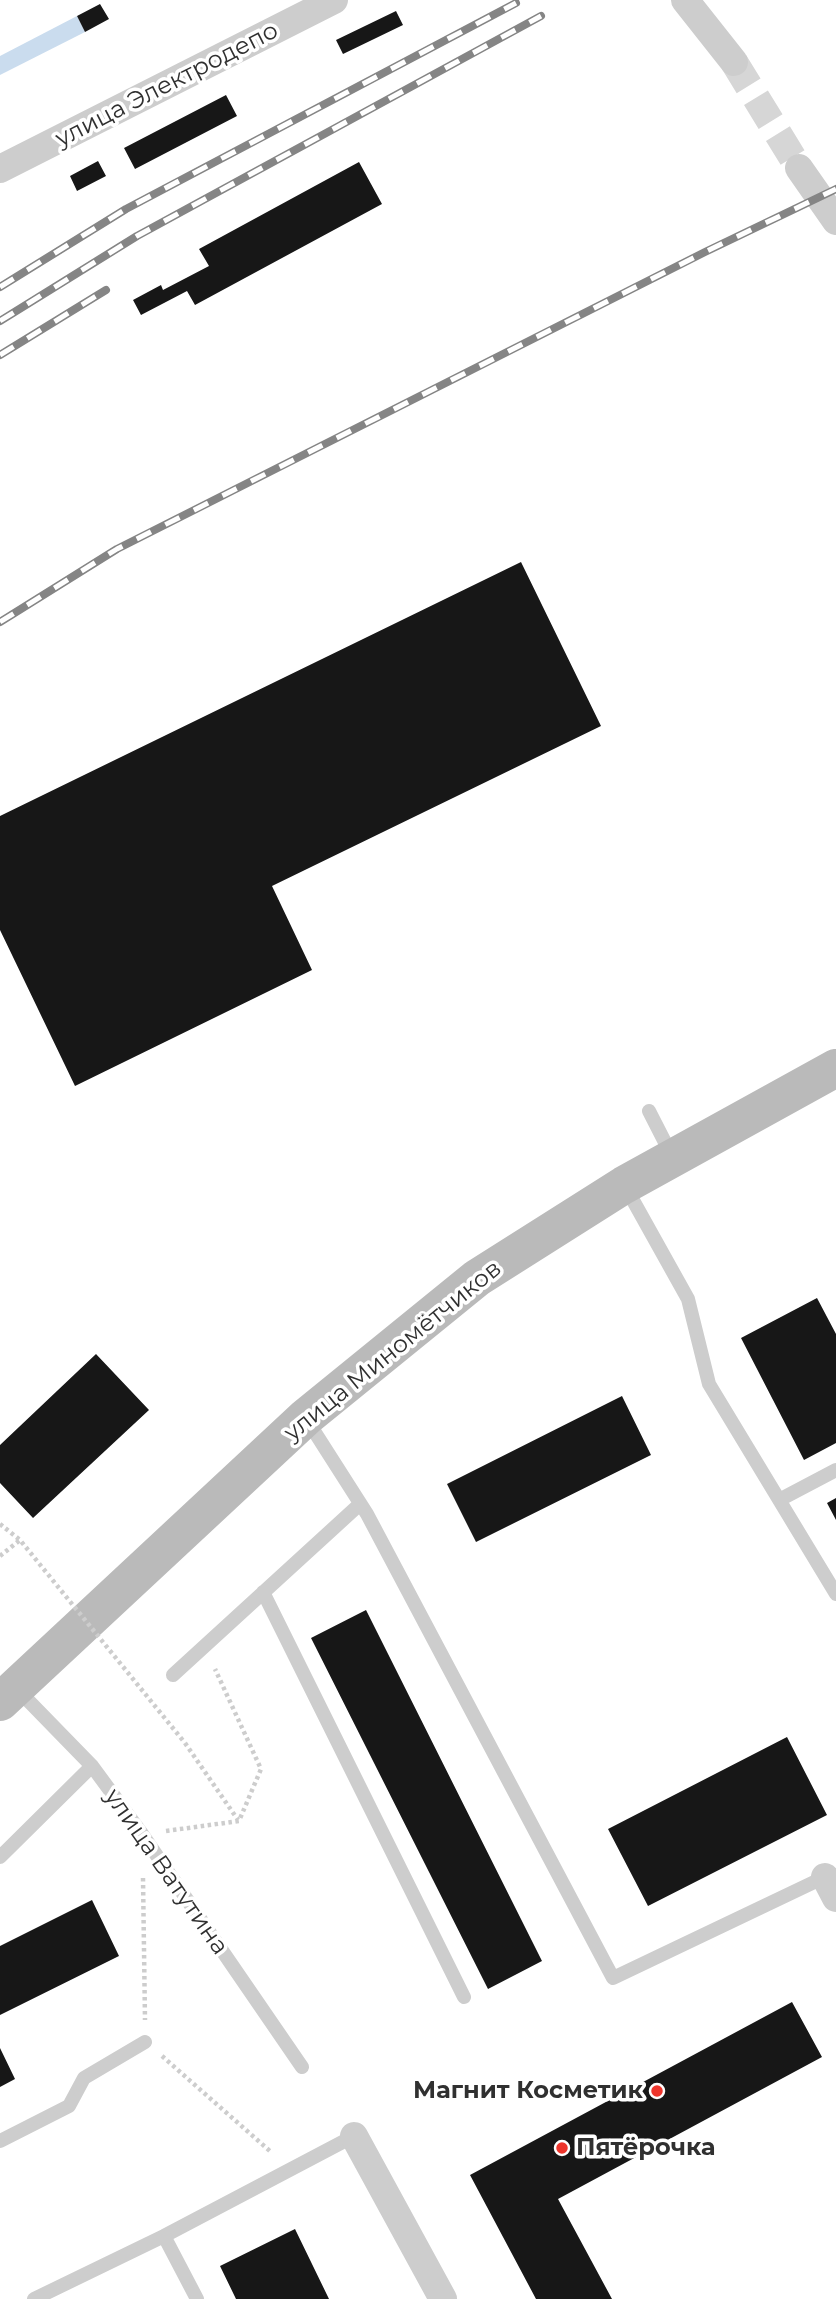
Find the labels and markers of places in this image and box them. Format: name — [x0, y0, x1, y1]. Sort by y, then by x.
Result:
place label: Магнит Косметик — [413, 2077, 643, 2105]
marker: Магнит Косметик — [649, 2083, 665, 2099]
place label: Пятёрочка — [576, 2134, 716, 2162]
marker: Пятёрочка — [554, 2140, 570, 2156]

